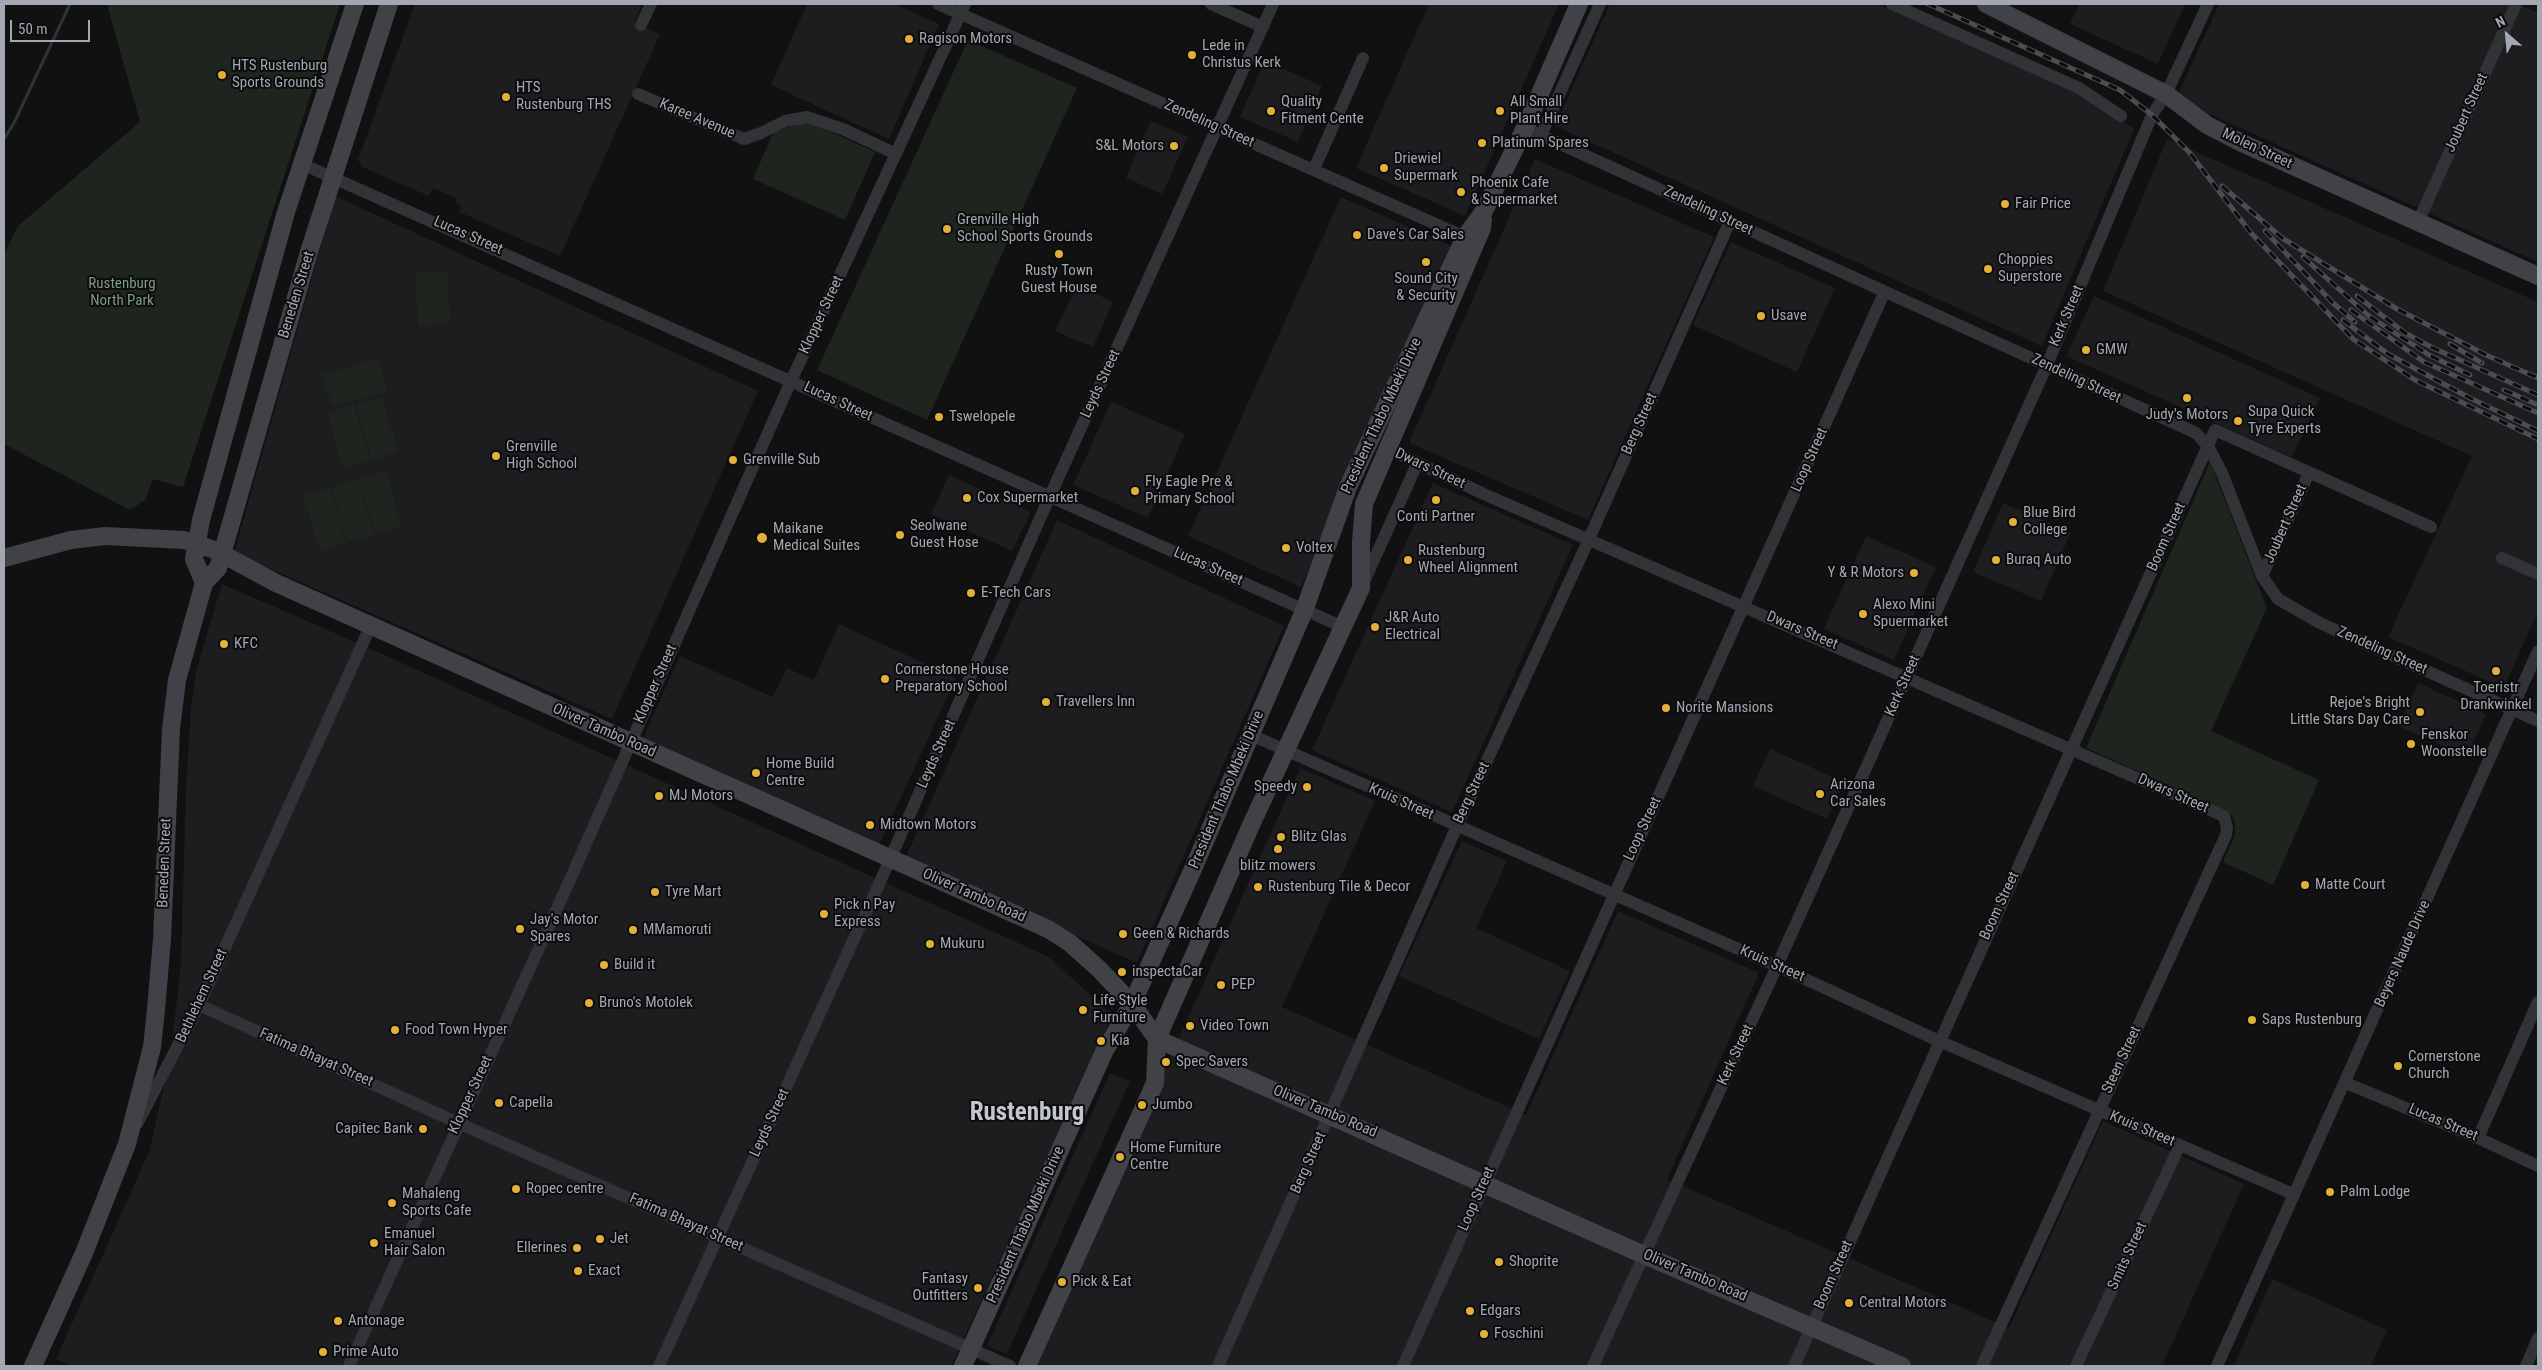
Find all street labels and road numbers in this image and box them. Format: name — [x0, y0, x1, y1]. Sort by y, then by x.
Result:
street label: Joubert Street — [2442, 71, 2492, 155]
street label: Karee Avenue — [656, 95, 738, 143]
street label: Zendeling Street — [1161, 96, 1257, 152]
street label: Molen Street — [2219, 125, 2295, 173]
street label: Zendeling Street — [1660, 182, 1756, 240]
street label: Lucas Street — [431, 213, 505, 259]
street label: Beneden Street — [275, 249, 319, 341]
street label: Klopper Street — [796, 273, 848, 357]
street label: Kerk Street — [2046, 283, 2088, 349]
street label: President Thabo Mbeki Drive — [1338, 335, 1426, 497]
street label: Leyds Street — [1077, 347, 1125, 421]
street label: Zendeling Street — [2028, 350, 2124, 408]
street label: Lucas Street — [801, 378, 875, 426]
street label: Berg Street — [1618, 390, 1662, 458]
street label: Loop Street — [1788, 425, 1832, 495]
street label: Dwars Street — [1392, 445, 1468, 493]
street label: Joubert Street — [2261, 482, 2311, 566]
street label: Boom Street — [2144, 500, 2190, 574]
street label: Lucas Street — [1171, 544, 1245, 590]
street label: Dwars Street — [1764, 608, 1840, 654]
street label: Zendeling Street — [2334, 623, 2430, 679]
street label: Klopper Street — [631, 642, 681, 726]
street label: Kerk Street — [1882, 653, 1924, 719]
street label: Oliver Tambo Road — [550, 700, 658, 762]
street label: President Thabo Mbeki Drive — [1186, 708, 1268, 872]
street label: Leyds Street — [914, 717, 960, 791]
street label: Berg Street — [1450, 759, 1494, 827]
street label: Dwars Street — [2135, 770, 2211, 818]
street label: Kruis Street — [1366, 780, 1436, 824]
street label: Loop Street — [1620, 794, 1666, 864]
street label: Beneden Street — [154, 818, 176, 908]
street label: Oliver Tambo Road — [920, 865, 1028, 927]
street label: Boom Street — [1976, 869, 2024, 943]
street label: Beyers Naude Drive — [2371, 898, 2435, 1010]
street label: Kruis Street — [1737, 942, 1807, 986]
street label: Bethlehem Street — [172, 946, 232, 1046]
street label: Kerk Street — [1714, 1022, 1758, 1088]
street label: Steen Street — [2099, 1024, 2145, 1096]
street label: Fatima Bhayat Street — [256, 1025, 376, 1091]
street label: Klopper Street — [445, 1053, 497, 1137]
street label: Oliver Tambo Road — [1270, 1082, 1380, 1142]
street label: Leyds Street — [746, 1086, 794, 1160]
street label: Lucas Street — [2406, 1100, 2480, 1146]
street label: Kruis Street — [2107, 1107, 2177, 1151]
street label: Berg Street — [1287, 1129, 1331, 1197]
street label: President Thabo Mbeki Drive — [983, 1144, 1069, 1306]
street label: Loop Street — [1455, 1164, 1499, 1234]
street label: Fatima Bhayat Street — [626, 1190, 746, 1256]
street label: Smits Street — [2105, 1219, 2151, 1293]
street label: Boom Street — [1811, 1238, 1857, 1312]
street label: Oliver Tambo Road — [1640, 1246, 1750, 1306]

